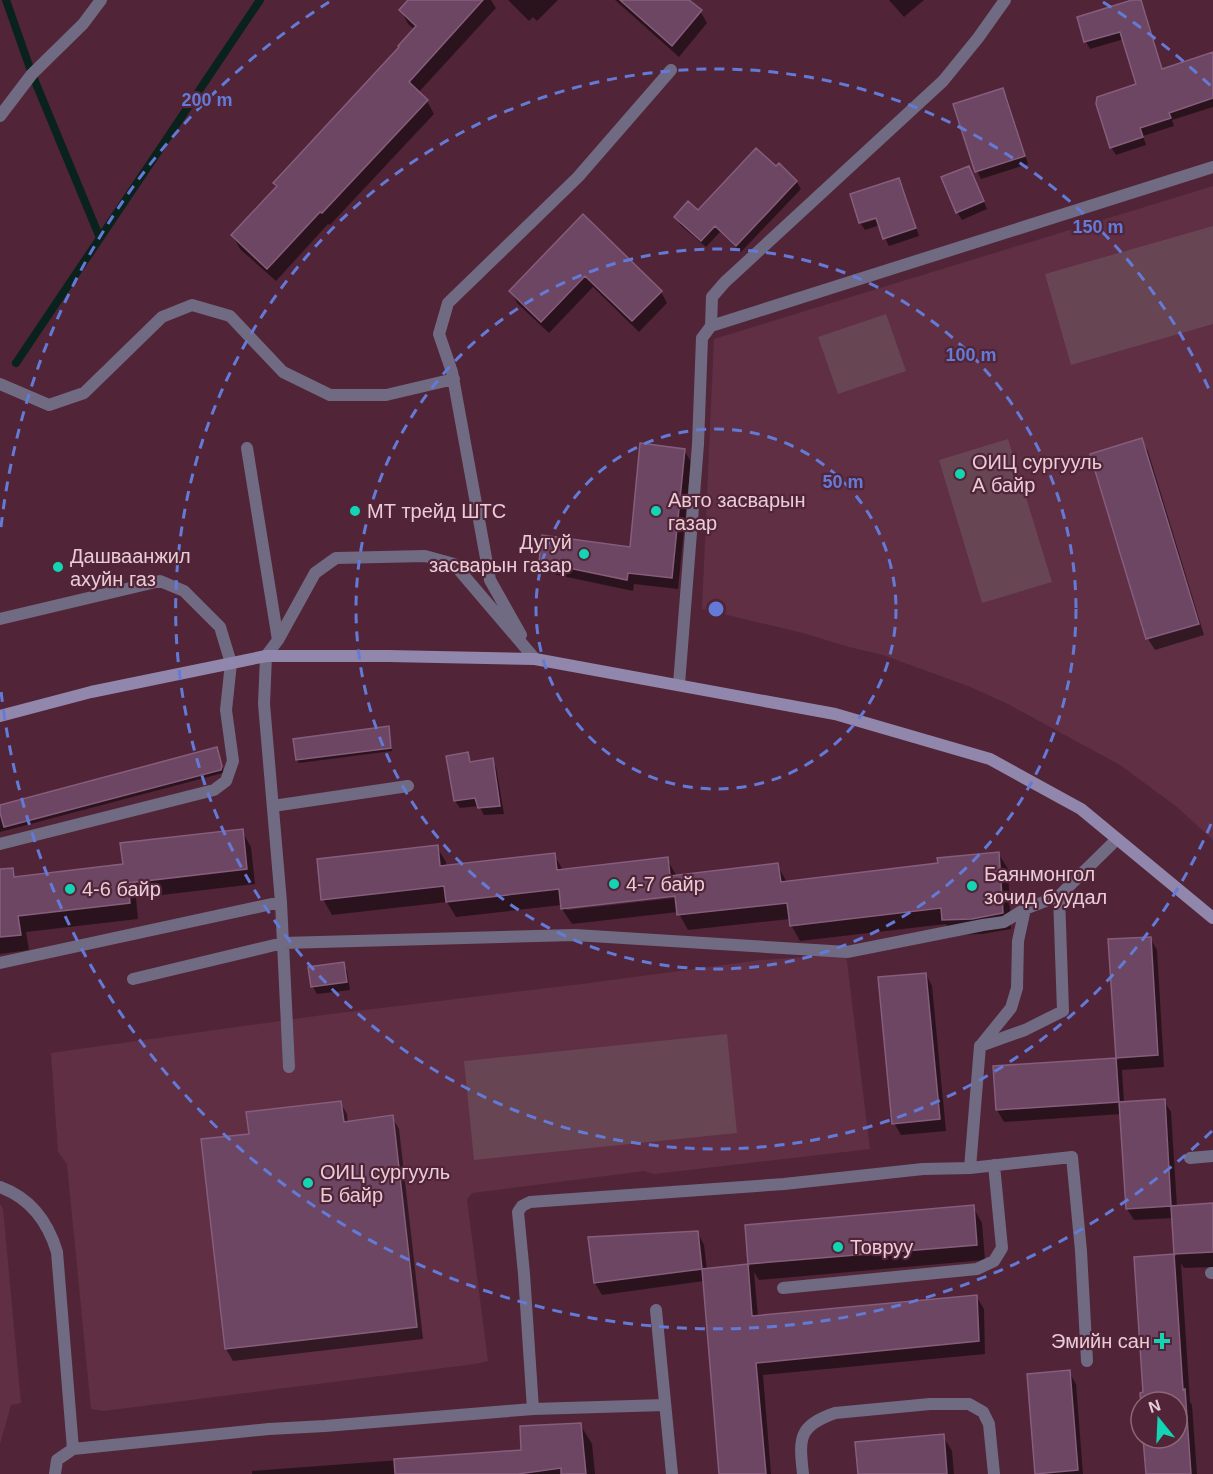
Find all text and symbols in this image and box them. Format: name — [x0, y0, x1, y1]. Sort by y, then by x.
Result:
text: 200 m — [181, 90, 233, 110]
text: 150 m — [1072, 217, 1124, 237]
text: 100 m — [945, 345, 997, 365]
place label: ОИЦ сургууль А байр — [972, 451, 1102, 496]
marker: ОИЦ сургууль А байр — [953, 467, 967, 481]
text: 50 m — [822, 472, 864, 492]
place label: Авто засварын газар — [668, 489, 806, 534]
place label: МТ трейд ШТС — [367, 500, 506, 522]
marker: МТ трейд ШТС — [348, 504, 362, 518]
marker: Авто засварын газар — [649, 504, 663, 518]
place label: Дугуй засварын газар — [429, 531, 572, 576]
place label: Дашваанжил ахуйн газ — [70, 545, 191, 590]
marker: Дугуй засварын газар — [577, 547, 591, 561]
marker: Дашваанжил ахуйн газ — [51, 560, 65, 574]
centre of rings — [706, 599, 726, 619]
place label: Баянмонгол зочид буудал — [984, 863, 1107, 908]
place label: 4-7 байр — [626, 873, 705, 895]
marker: 4-7 байр — [607, 877, 621, 891]
place label: 4-6 байр — [82, 878, 161, 900]
marker: Баянмонгол зочид буудал — [965, 879, 979, 893]
marker: 4-6 байр — [63, 882, 77, 896]
place label: ОИЦ сургууль Б байр — [320, 1161, 450, 1206]
marker: ОИЦ сургууль Б байр — [301, 1176, 315, 1190]
place label: Товруу — [850, 1236, 913, 1258]
marker: Товруу — [831, 1240, 845, 1254]
place label: Эмийн сан — [1051, 1330, 1150, 1352]
marker: Эмийн сан — [1155, 1334, 1169, 1348]
north arrow — [1129, 1390, 1189, 1450]
text: N — [1146, 1396, 1163, 1416]

